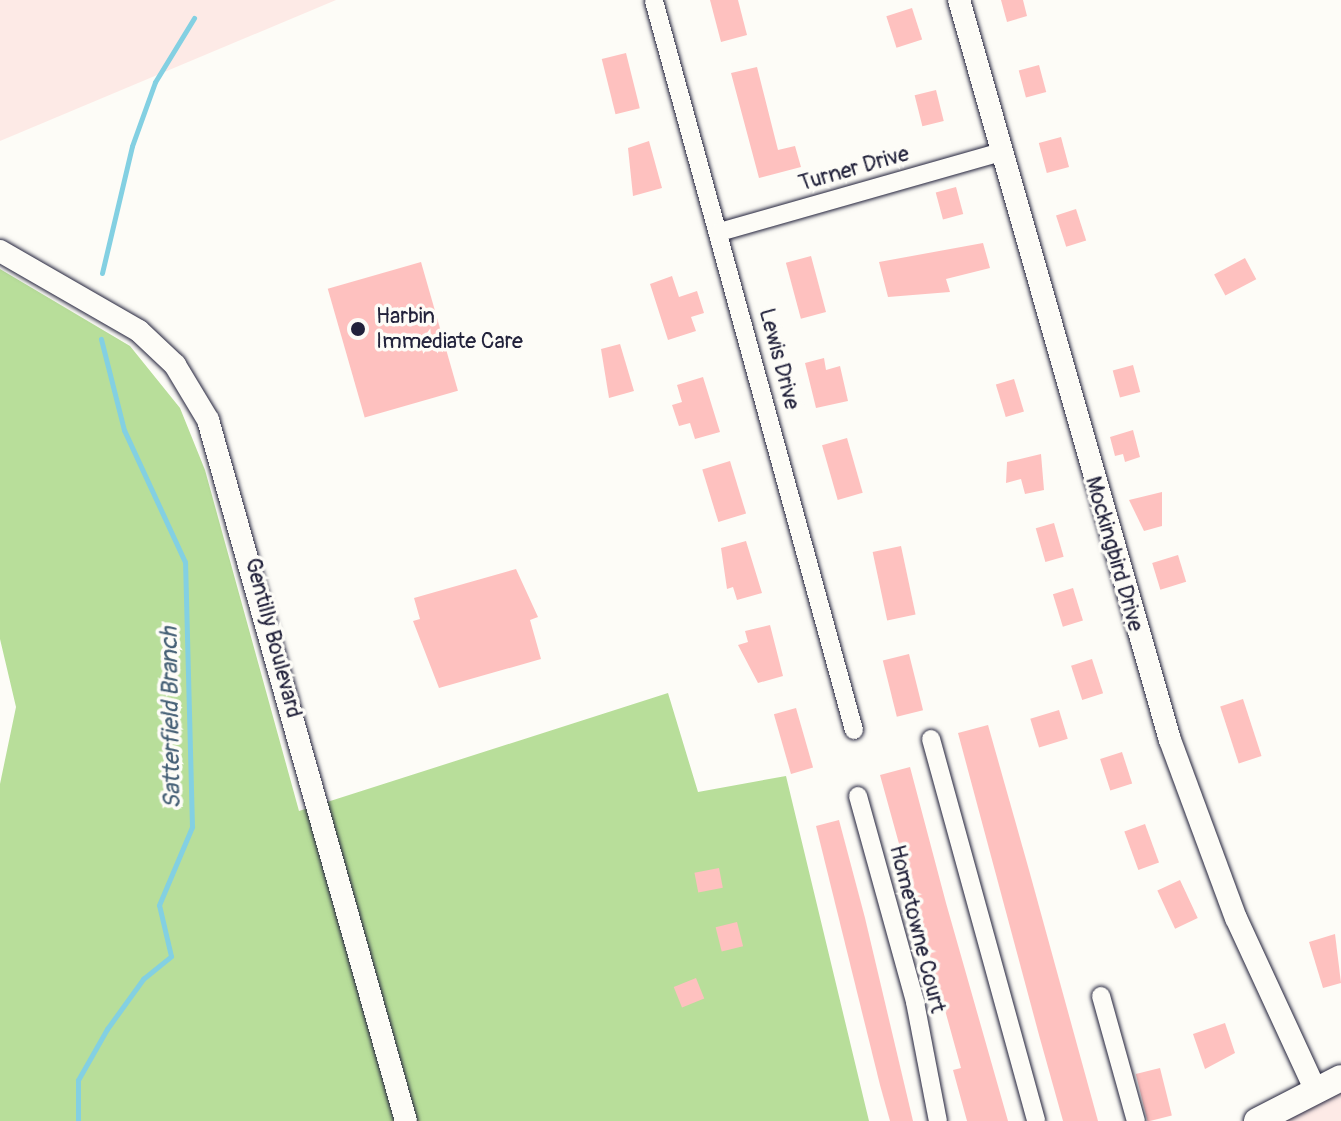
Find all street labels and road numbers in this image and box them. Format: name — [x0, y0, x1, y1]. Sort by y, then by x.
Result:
street label: Turner Drive — [796, 141, 912, 197]
street label: Lewis Drive — [753, 306, 805, 412]
street label: Mockingbird Drive — [1079, 474, 1149, 634]
street label: Gentilly Boulevard — [239, 555, 307, 721]
street label: Hometowne Court — [883, 842, 951, 1016]

